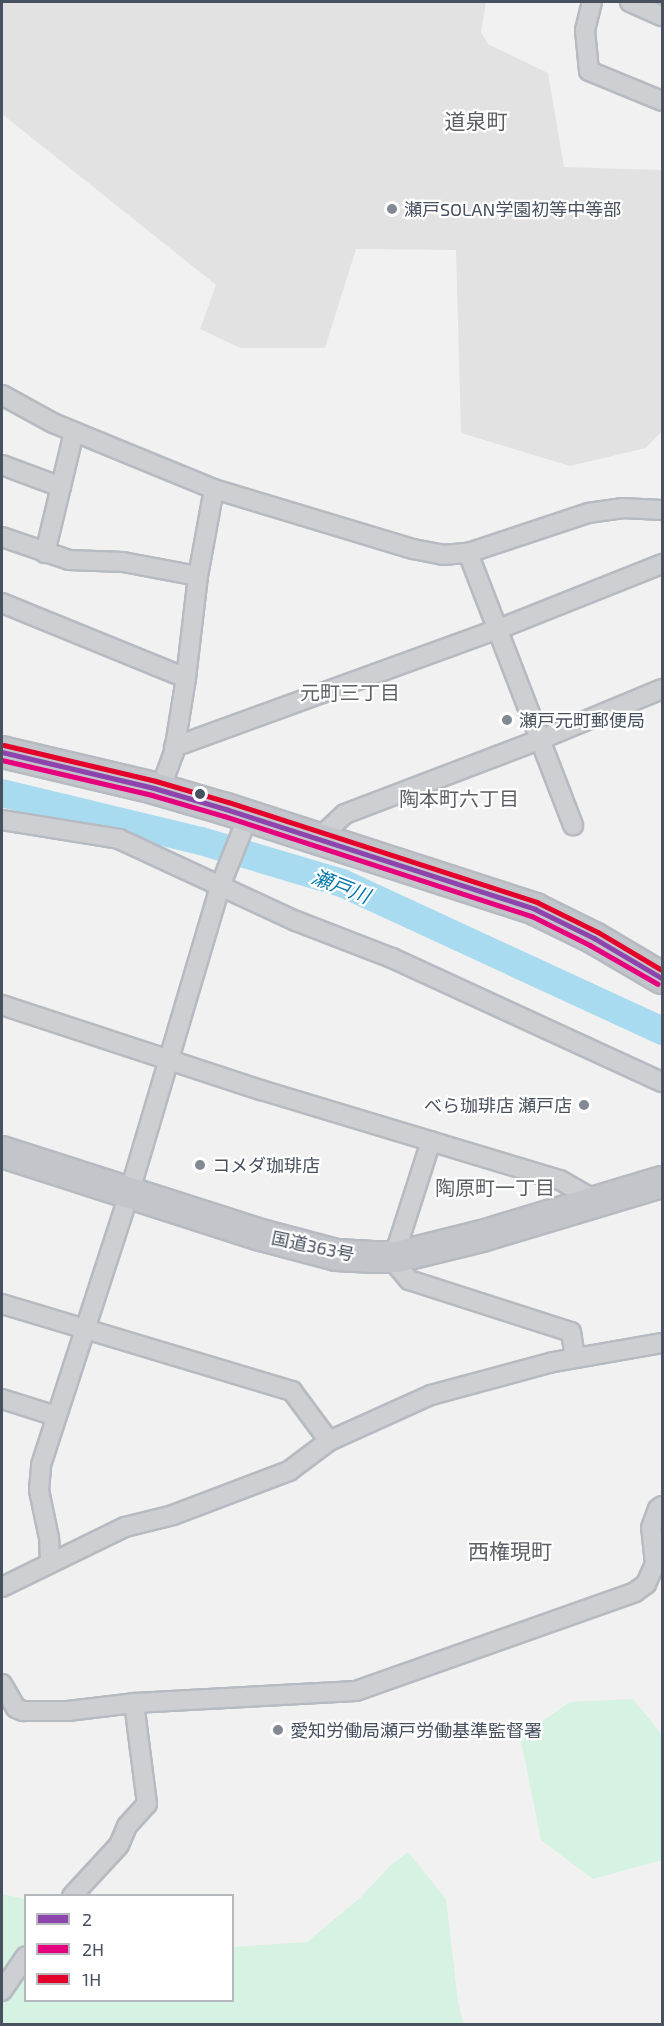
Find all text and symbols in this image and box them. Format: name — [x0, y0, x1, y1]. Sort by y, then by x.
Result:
district label: 道泉町 — [445, 108, 507, 134]
place label: 瀬戸SOLAN学園初等中等部 — [404, 198, 621, 220]
marker: 瀬戸SOLAN学園初等中等部 — [385, 202, 399, 216]
district label: 元町三丁目 — [300, 680, 400, 704]
place label: 瀬戸元町郵便局 — [519, 709, 645, 731]
marker: 瀬戸元町郵便局 — [500, 713, 514, 727]
district label: 陶本町六丁目 — [399, 786, 519, 810]
unlabelled marker — [194, 788, 206, 800]
water label: 瀬戸川 — [309, 864, 373, 908]
place label: べら珈琲店 瀬戸店 — [424, 1094, 572, 1116]
marker: べら珈琲店 瀬戸店 — [577, 1098, 591, 1112]
place label: コメダ珈琲店 — [212, 1154, 320, 1176]
marker: コメダ珈琲店 — [193, 1158, 207, 1172]
district label: 陶原町一丁目 — [435, 1175, 555, 1199]
street label: 国道363号 — [270, 1227, 356, 1265]
district label: 西権現町 — [468, 1538, 552, 1564]
place label: 愛知労働局瀬戸労働基準監督署 — [290, 1719, 542, 1741]
marker: 愛知労働局瀬戸労働基準監督署 — [271, 1723, 285, 1737]
legend — [24, 1894, 234, 2002]
text: 2 — [82, 1908, 92, 1930]
text: 2H — [82, 1938, 104, 1960]
text: 1H — [82, 1968, 101, 1990]

